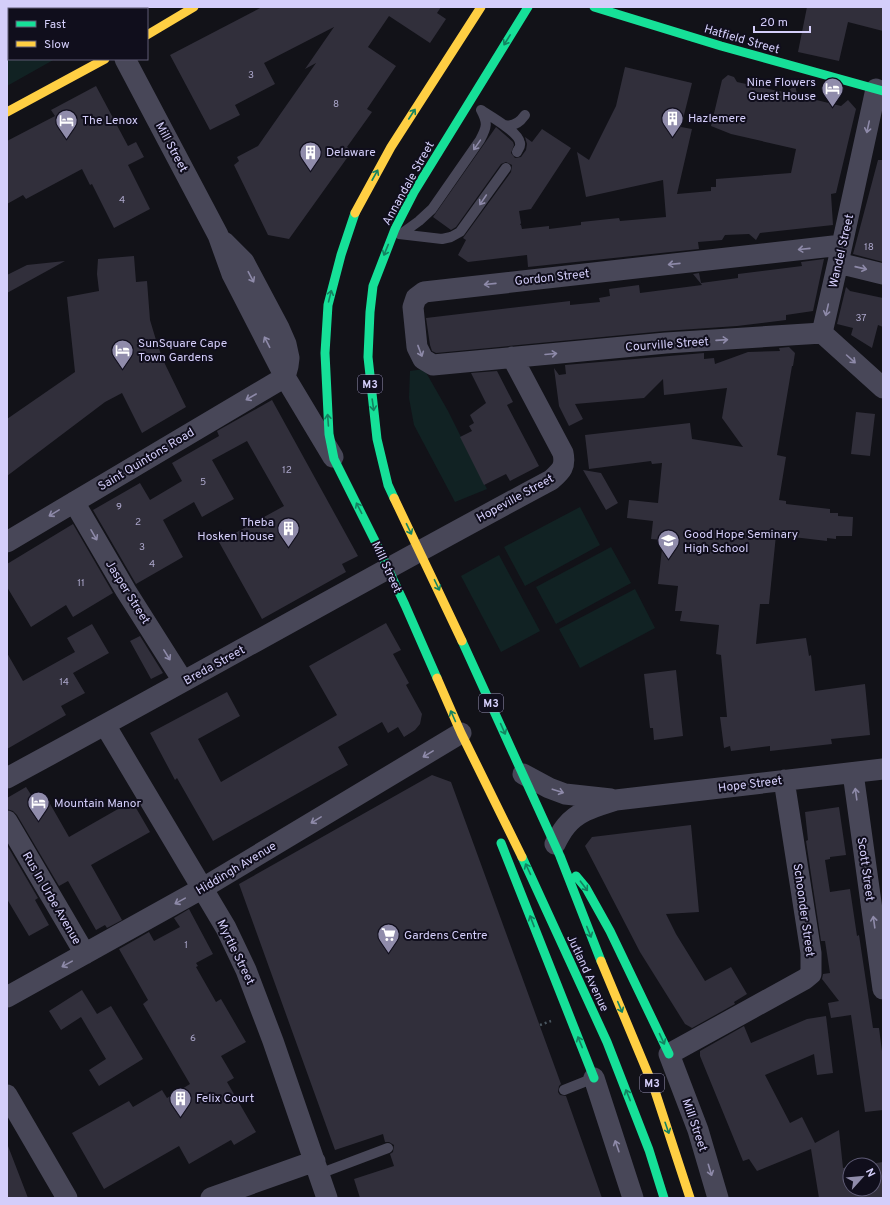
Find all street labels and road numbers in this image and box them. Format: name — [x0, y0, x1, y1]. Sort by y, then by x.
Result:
street label: Hatfield Street — [702, 22, 781, 58]
street label: Mill Street — [151, 120, 191, 175]
street label: Annandale Street — [379, 139, 439, 228]
street label: Wandel Street — [826, 213, 858, 290]
street label: Gordon Street — [514, 266, 590, 290]
street label: Courville Street — [625, 334, 709, 356]
road number: M3 — [358, 375, 382, 393]
street label: Saint Quintons Road — [95, 425, 198, 495]
street label: Hopeville Street — [474, 471, 557, 527]
street label: Mill Street — [367, 539, 405, 596]
street label: Jasper Street — [101, 558, 153, 628]
street label: Breda Street — [181, 642, 248, 689]
road number: M3 — [479, 694, 503, 712]
street label: Hope Street — [717, 773, 783, 797]
street label: Scott Street — [853, 836, 877, 902]
street label: Hiddingh Avenue — [193, 839, 280, 899]
street label: Rus In Urbe Avenue — [18, 849, 84, 948]
street label: Schoonder Street — [789, 862, 817, 958]
street label: Myrtle Street — [212, 917, 258, 988]
street label: Jutland Avenue — [562, 932, 612, 1015]
road number: M3 — [640, 1074, 664, 1092]
street label: Mill Street — [678, 1097, 711, 1154]

